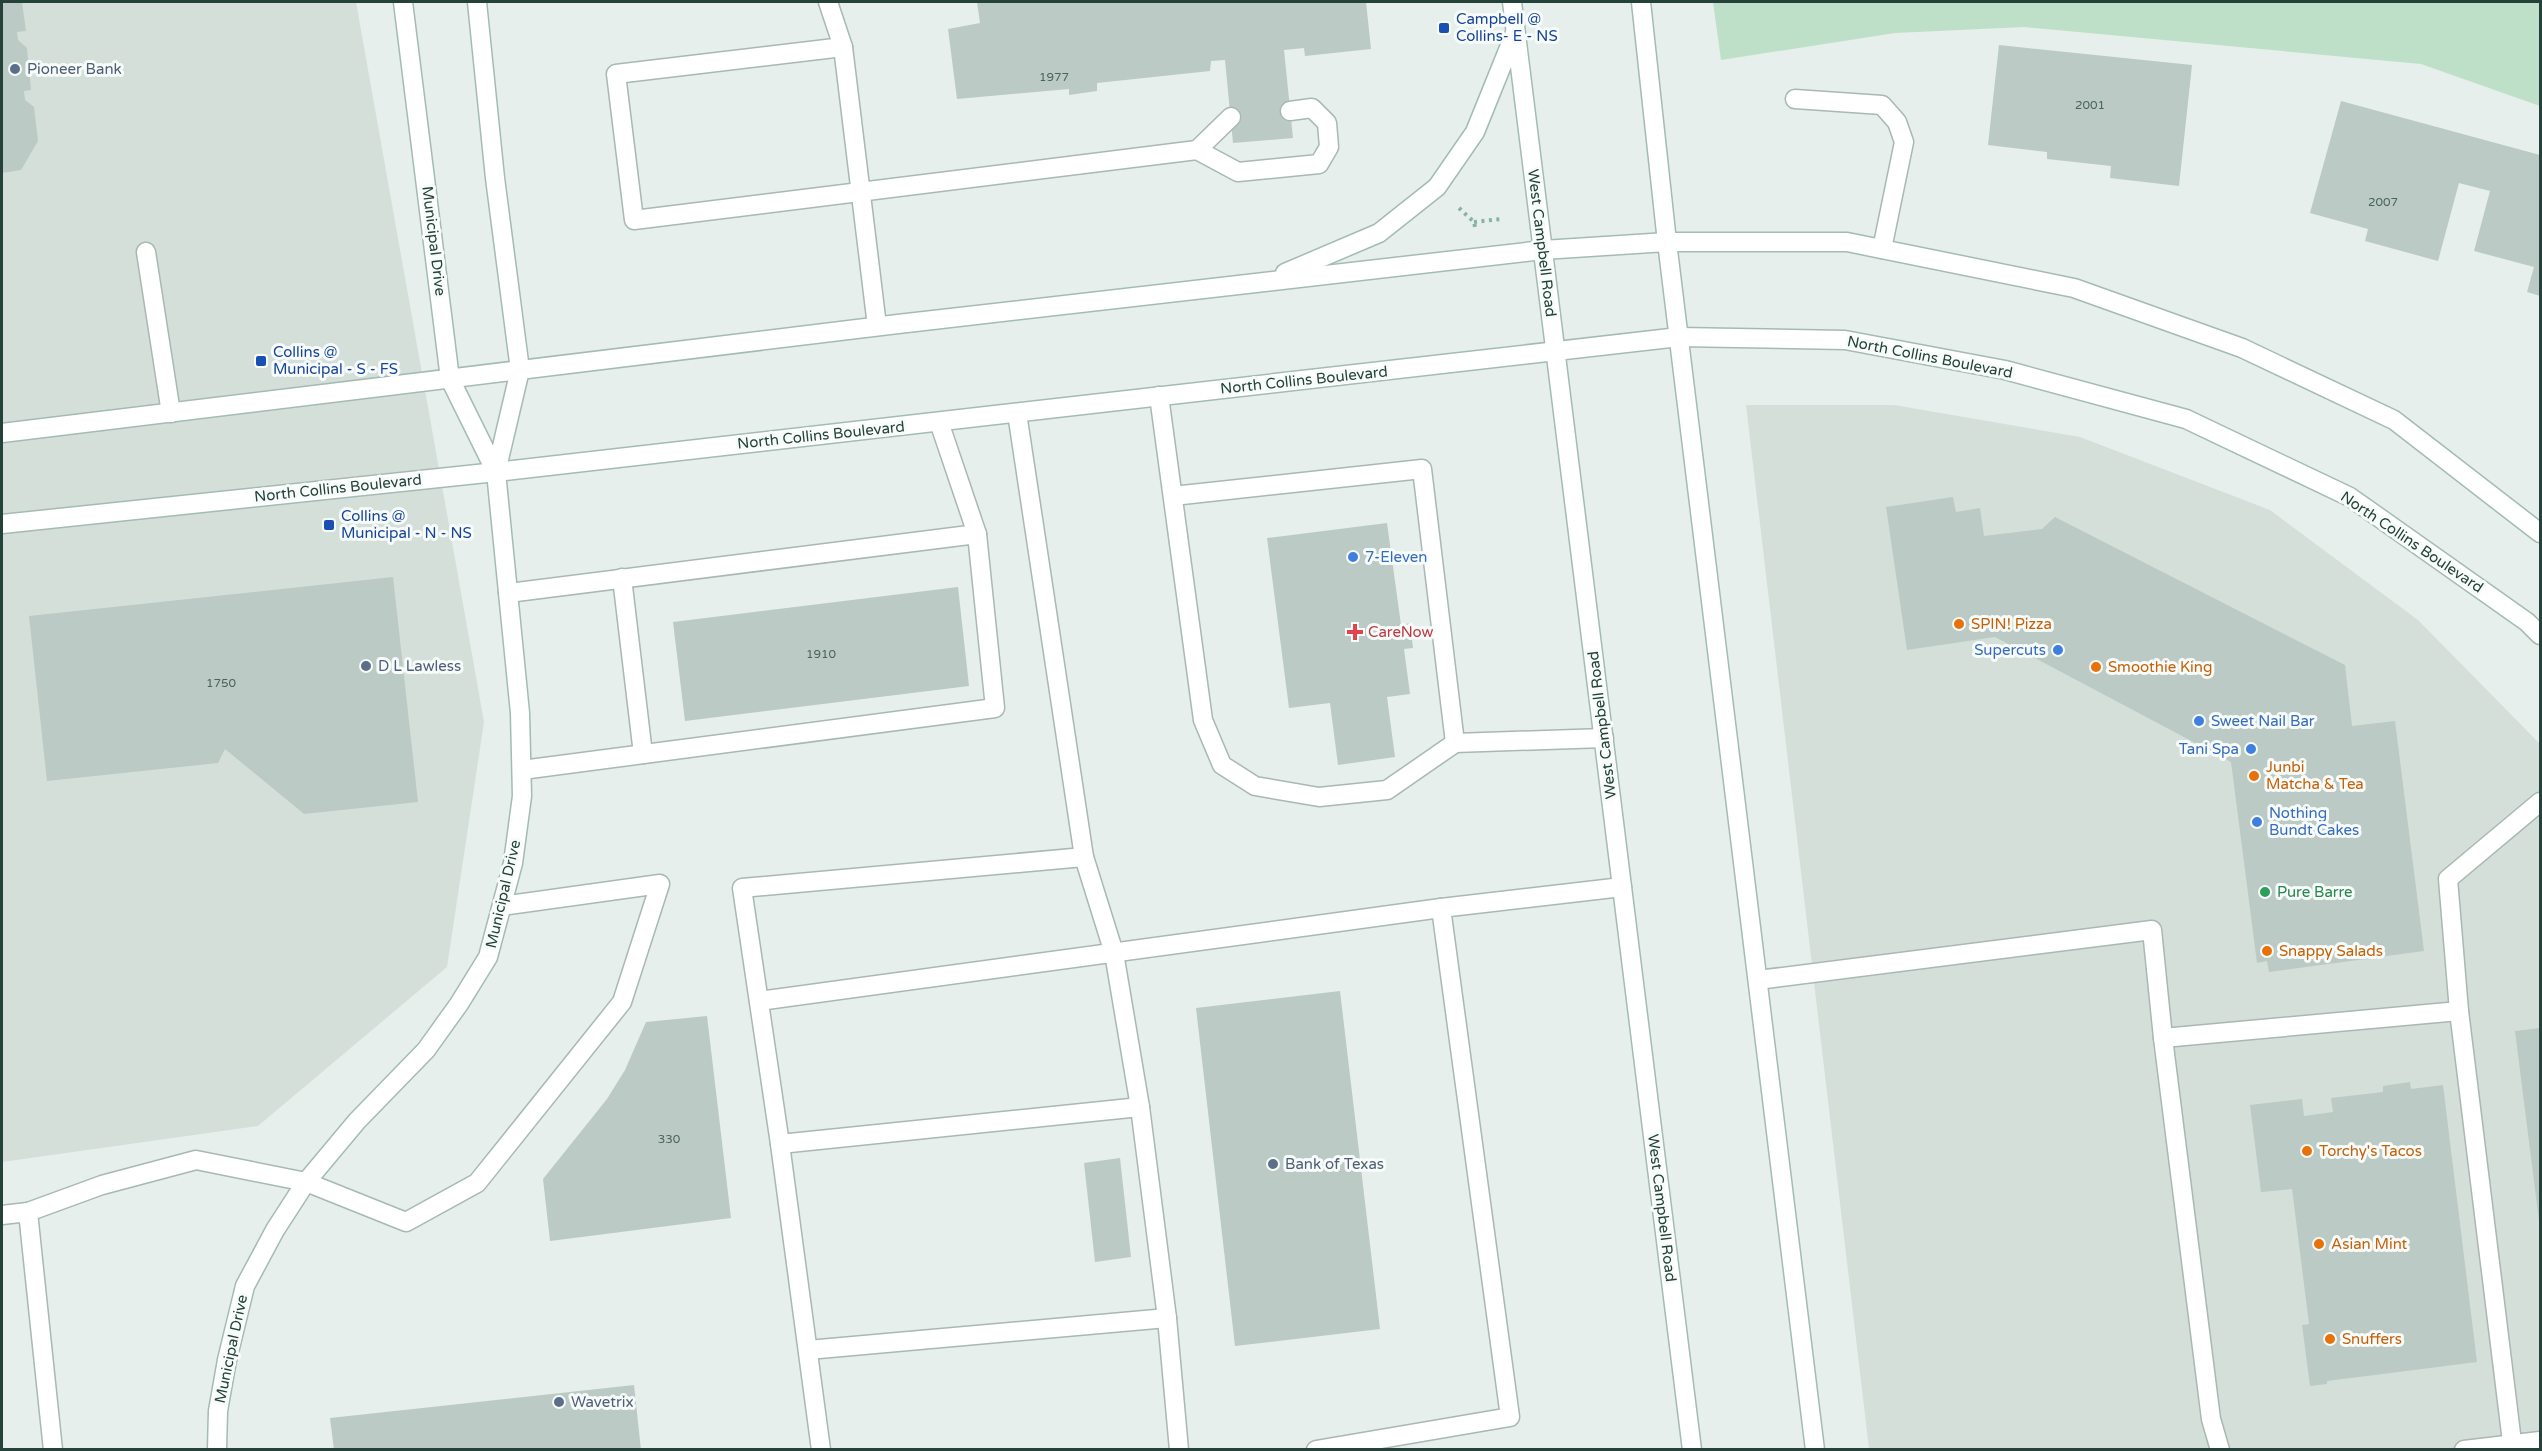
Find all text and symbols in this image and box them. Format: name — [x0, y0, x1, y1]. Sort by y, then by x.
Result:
place label: Campbell @ Collins- E - NS — [1456, 10, 1558, 45]
marker: Campbell @ Collins- E - NS — [1437, 21, 1451, 35]
place label: Pioneer Bank — [27, 60, 122, 78]
marker: Pioneer Bank — [8, 62, 22, 76]
house number: 1977 — [1039, 70, 1069, 84]
house number: 2001 — [2075, 98, 2105, 112]
street label: West Campbell Road — [1524, 168, 1560, 318]
street label: Municipal Drive — [418, 185, 450, 297]
house number: 2007 — [2368, 195, 2398, 209]
street label: North Collins Boulevard — [1846, 332, 2014, 382]
place label: Collins @ Municipal - S - FS — [273, 343, 398, 378]
marker: Collins @ Municipal - S - FS — [254, 354, 268, 368]
street label: North Collins Boulevard — [1219, 362, 1389, 398]
street label: North Collins Boulevard — [736, 417, 906, 453]
street label: North Collins Boulevard — [253, 470, 423, 506]
street label: North Collins Boulevard — [2337, 488, 2487, 596]
place label: Collins @ Municipal - N - NS — [341, 507, 472, 542]
marker: Collins @ Municipal - N - NS — [322, 518, 336, 532]
place label: 7-Eleven — [1365, 548, 1427, 566]
marker: 7-Eleven — [1346, 550, 1360, 564]
place label: SPIN! Pizza — [1971, 615, 2052, 633]
marker: SPIN! Pizza — [1952, 617, 1966, 631]
marker: CareNow — [1346, 623, 1364, 641]
place label: CareNow — [1368, 623, 1434, 641]
place label: Supercuts — [1974, 641, 2046, 659]
marker: Supercuts — [2051, 643, 2065, 657]
house number: 1910 — [806, 647, 837, 661]
street label: West Campbell Road — [1584, 650, 1620, 800]
place label: D L Lawless — [378, 657, 461, 675]
place label: Smoothie King — [2108, 658, 2212, 676]
marker: D L Lawless — [359, 659, 373, 673]
marker: Smoothie King — [2089, 660, 2103, 674]
house number: 1750 — [206, 676, 237, 690]
place label: Sweet Nail Bar — [2211, 712, 2315, 730]
marker: Sweet Nail Bar — [2192, 714, 2206, 728]
place label: Tani Spa — [2179, 740, 2239, 758]
marker: Tani Spa — [2244, 742, 2258, 756]
place label: Junbi Matcha & Tea — [2266, 758, 2364, 793]
marker: Junbi Matcha & Tea — [2247, 769, 2261, 783]
place label: Nothing Bundt Cakes — [2269, 804, 2359, 839]
marker: Nothing Bundt Cakes — [2250, 815, 2264, 829]
street label: Municipal Drive — [482, 838, 524, 950]
place label: Pure Barre — [2277, 883, 2353, 901]
marker: Pure Barre — [2258, 885, 2272, 899]
place label: Snappy Salads — [2279, 942, 2383, 960]
marker: Snappy Salads — [2260, 944, 2274, 958]
house number: 330 — [658, 1132, 681, 1146]
street label: West Campbell Road — [1644, 1133, 1680, 1283]
place label: Torchy's Tacos — [2319, 1142, 2422, 1160]
marker: Torchy's Tacos — [2300, 1144, 2314, 1158]
place label: Bank of Texas — [1285, 1155, 1384, 1173]
marker: Bank of Texas — [1266, 1157, 1280, 1171]
place label: Asian Mint — [2331, 1235, 2408, 1253]
marker: Asian Mint — [2312, 1237, 2326, 1251]
street label: Municipal Drive — [211, 1293, 251, 1405]
place label: Snuffers — [2342, 1330, 2402, 1348]
marker: Snuffers — [2323, 1332, 2337, 1346]
place label: Wavetrix — [571, 1393, 634, 1411]
marker: Wavetrix — [552, 1395, 566, 1409]

